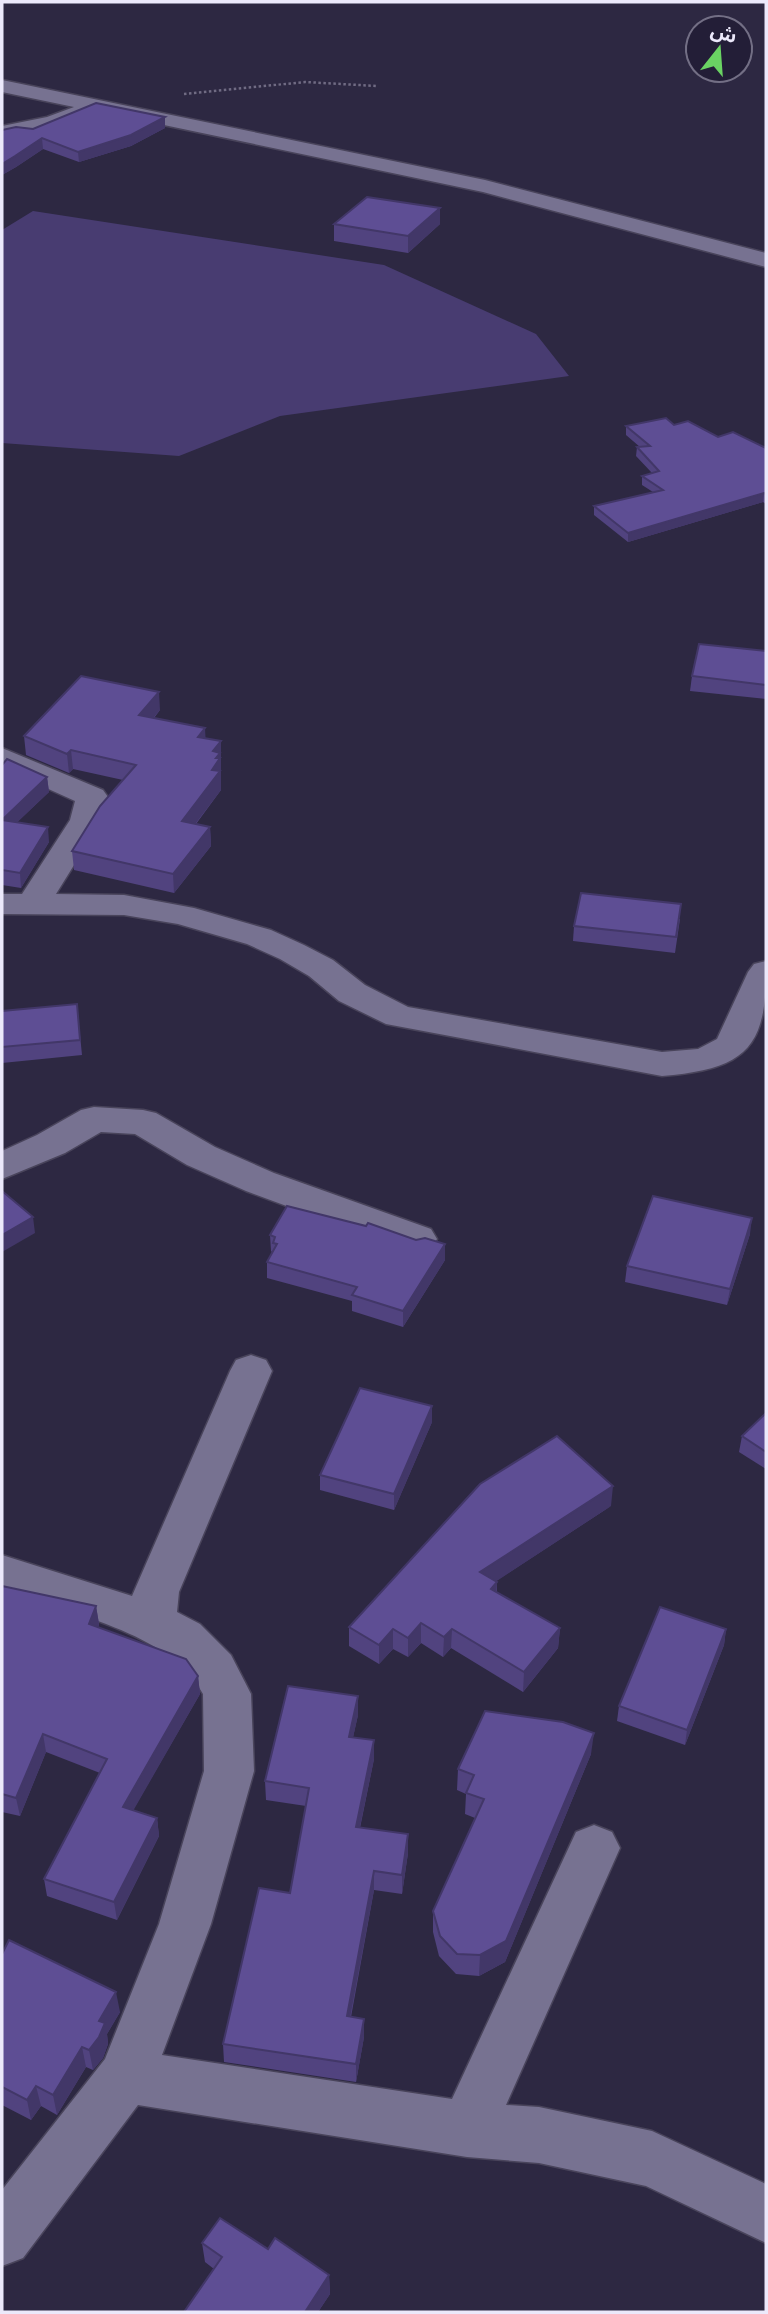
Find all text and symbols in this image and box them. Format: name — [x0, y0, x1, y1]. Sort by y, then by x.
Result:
north arrow — [684, 14, 754, 84]
text: ش — [708, 17, 740, 47]

